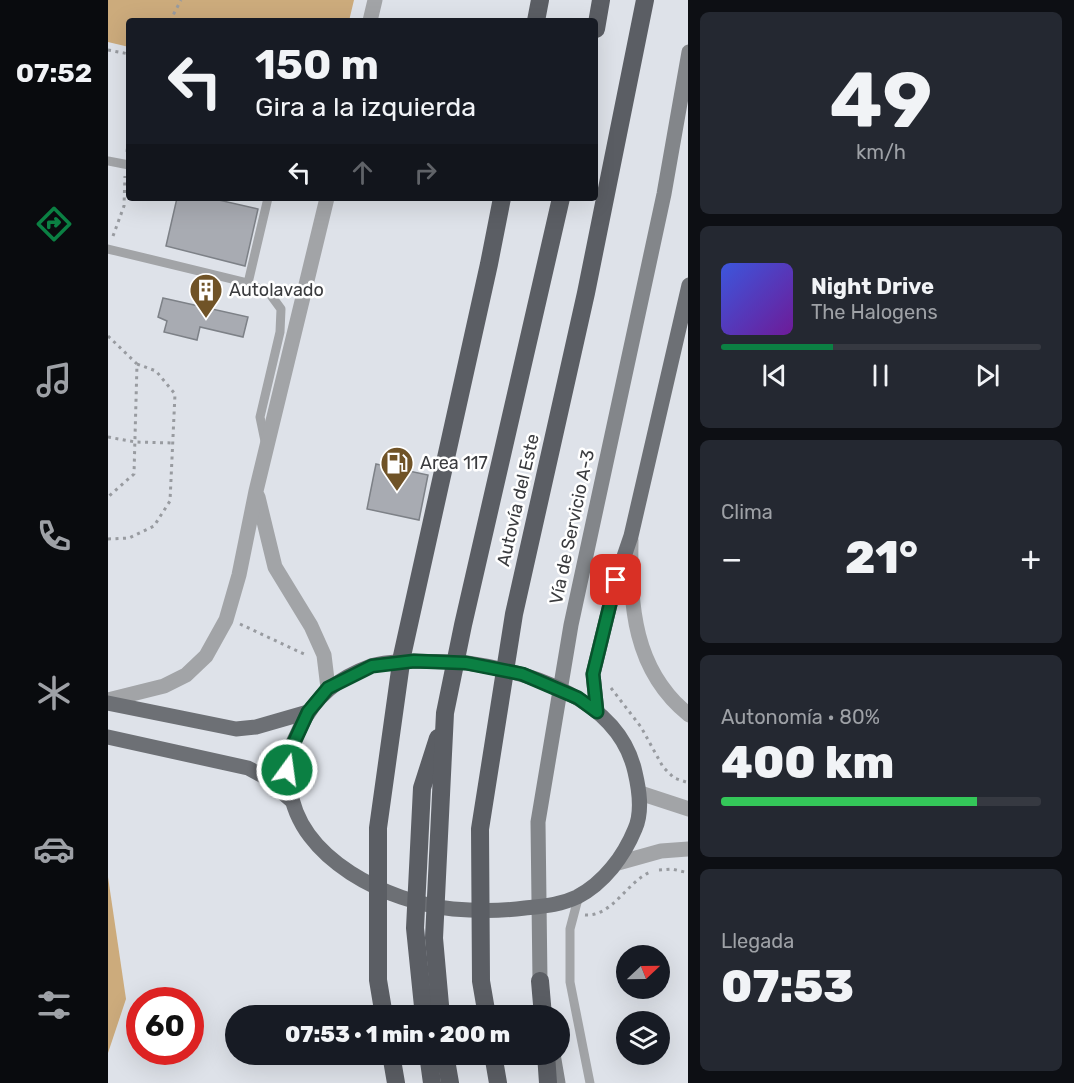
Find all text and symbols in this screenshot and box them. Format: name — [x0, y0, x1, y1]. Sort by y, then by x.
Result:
text: 150 m — [255, 40, 379, 90]
icon: left — [156, 42, 234, 120]
text: 49 — [830, 54, 932, 147]
text: 07:52 — [16, 57, 92, 89]
text: Gira a la izquierda — [255, 91, 476, 123]
text: km/h — [856, 140, 906, 164]
icon: left — [283, 156, 316, 189]
icon: ahead — [346, 156, 379, 189]
icon: right — [409, 156, 442, 189]
icon: directions — [33, 203, 75, 245]
building icon: Autolavado — [188, 272, 224, 319]
text: Night Drive — [811, 273, 934, 300]
place label: Autolavado — [229, 279, 324, 301]
text: The Halogens — [811, 300, 938, 324]
icon: music — [33, 359, 75, 401]
icon: previous — [758, 359, 791, 392]
icon: pause — [864, 359, 897, 392]
icon: next — [971, 359, 1004, 392]
street label: Autovía del Este — [492, 432, 544, 568]
fuel station icon: Area 117 — [379, 445, 415, 492]
street label: Vía de Servicio A-3 — [545, 448, 599, 606]
place label: Area 117 — [420, 452, 488, 474]
text: Clima — [721, 500, 773, 524]
icon: phone — [33, 515, 75, 557]
text: 21° — [845, 531, 918, 584]
text: − — [721, 539, 742, 578]
text: + — [1020, 539, 1041, 578]
pin — [590, 554, 641, 605]
icon: arrive — [599, 563, 632, 596]
icon: climate — [33, 672, 75, 714]
text: Autonomía · 80% — [721, 705, 880, 729]
text: 400 km — [721, 736, 894, 789]
position arrow — [255, 738, 319, 802]
icon: car — [33, 828, 75, 870]
text: Llegada — [721, 929, 794, 953]
north arrow — [616, 945, 670, 999]
map controls — [616, 945, 670, 1065]
text: 07:53 — [721, 960, 854, 1013]
icon: filters — [33, 984, 75, 1026]
speed limit sign: 60 — [126, 987, 204, 1065]
button: layers — [616, 1011, 670, 1065]
text: 07:53 · 1 min · 200 m — [285, 1021, 510, 1048]

